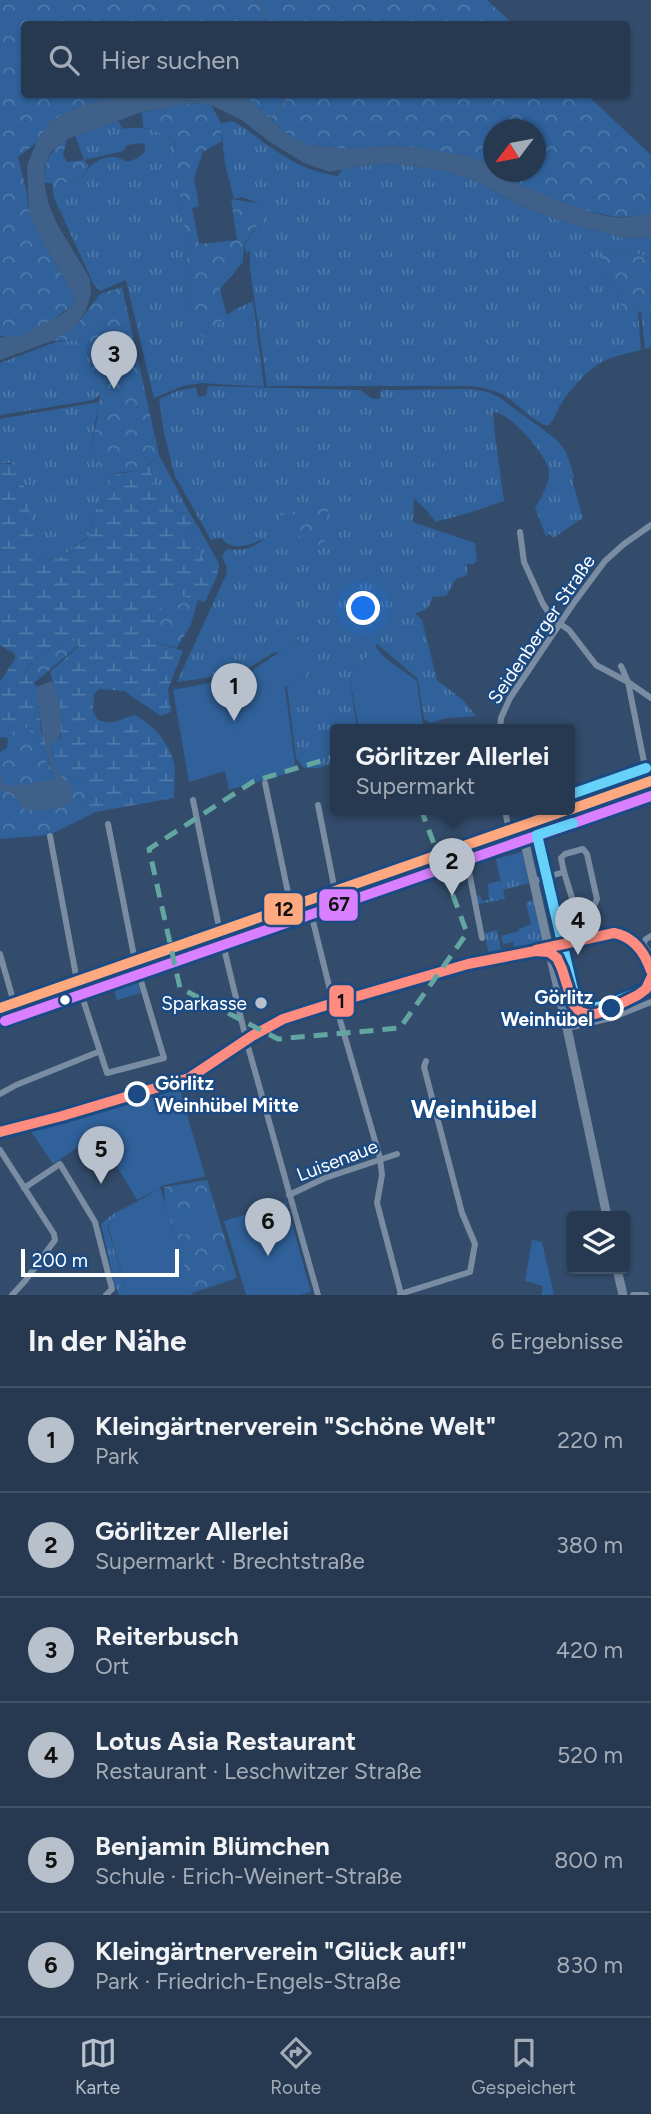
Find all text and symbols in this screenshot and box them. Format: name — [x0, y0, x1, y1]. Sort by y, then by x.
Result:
search box — [21, 21, 630, 98]
icon: search — [45, 41, 83, 79]
text: Hier suchen — [101, 44, 240, 76]
north arrow — [483, 119, 546, 182]
pin: 3 — [91, 331, 137, 389]
street label: Seidenberger Straße — [483, 550, 600, 708]
your location — [346, 591, 380, 625]
pin: 1 — [211, 663, 257, 721]
popup — [330, 724, 575, 815]
text: Görlitzer Allerlei — [355, 740, 550, 772]
text: Supermarkt — [355, 772, 475, 800]
pin: 2 — [429, 838, 475, 896]
line badge: 67 — [318, 888, 359, 922]
line badge: 12 — [263, 892, 304, 926]
text: 67 — [328, 893, 350, 916]
pin: 4 — [555, 897, 601, 955]
text: 12 — [274, 898, 294, 921]
line badge: 1 — [328, 984, 355, 1018]
place label: Görlitz Weinhübel — [501, 986, 593, 1031]
text: 1 — [337, 990, 345, 1013]
place label: Sparkasse — [161, 992, 247, 1015]
unlabelled marker — [58, 993, 72, 1007]
marker: Sparkasse — [253, 995, 269, 1011]
marker: Görlitz Weinhübel — [599, 996, 623, 1020]
place label: Görlitz Weinhübel Mitte — [155, 1072, 299, 1117]
marker: Görlitz Weinhübel Mitte — [125, 1082, 149, 1106]
district label: Weinhübel — [411, 1093, 537, 1125]
pin: 5 — [78, 1126, 124, 1184]
street label: Luisenaue — [293, 1134, 381, 1187]
pin: 6 — [245, 1198, 291, 1256]
map controls — [567, 1211, 630, 1274]
button: layers — [567, 1211, 630, 1274]
scale bar — [21, 1246, 178, 1278]
text: 200 m — [32, 1249, 88, 1272]
text: In der Nähe — [28, 1322, 187, 1359]
text: 6 Ergebnisse — [491, 1327, 623, 1355]
text: Kleingärtnerverein "Schöne Welt" — [95, 1410, 496, 1442]
text: 1 — [46, 1426, 56, 1454]
text: 220 m — [557, 1426, 623, 1454]
text: Park — [95, 1442, 139, 1470]
text: Görlitzer Allerlei — [95, 1515, 289, 1547]
text: 2 — [44, 1531, 58, 1559]
text: 380 m — [556, 1531, 623, 1559]
text: Supermarkt · Brechtstraße — [95, 1547, 365, 1575]
text: Reiterbusch — [95, 1620, 239, 1652]
text: 3 — [45, 1636, 57, 1664]
text: 420 m — [556, 1636, 623, 1664]
text: Ort — [95, 1652, 129, 1680]
text: Lotus Asia Restaurant — [95, 1725, 356, 1757]
text: 4 — [44, 1741, 58, 1769]
text: 520 m — [557, 1741, 623, 1769]
text: Restaurant · Leschwitzer Straße — [95, 1757, 422, 1785]
text: Benjamin Blümchen — [95, 1830, 330, 1862]
text: 5 — [44, 1846, 58, 1874]
text: 800 m — [554, 1846, 623, 1874]
text: Schule · Erich-Weinert-Straße — [95, 1862, 402, 1890]
text: Kleingärtnerverein "Glück auf!" — [95, 1935, 467, 1967]
text: 6 — [44, 1951, 58, 1979]
text: 830 m — [556, 1951, 623, 1979]
text: Park · Friedrich-Engels-Straße — [95, 1967, 401, 1995]
tab: Karte — [75, 2034, 120, 2099]
tab: Route — [270, 2034, 321, 2099]
tab: Gespeichert — [471, 2034, 576, 2099]

